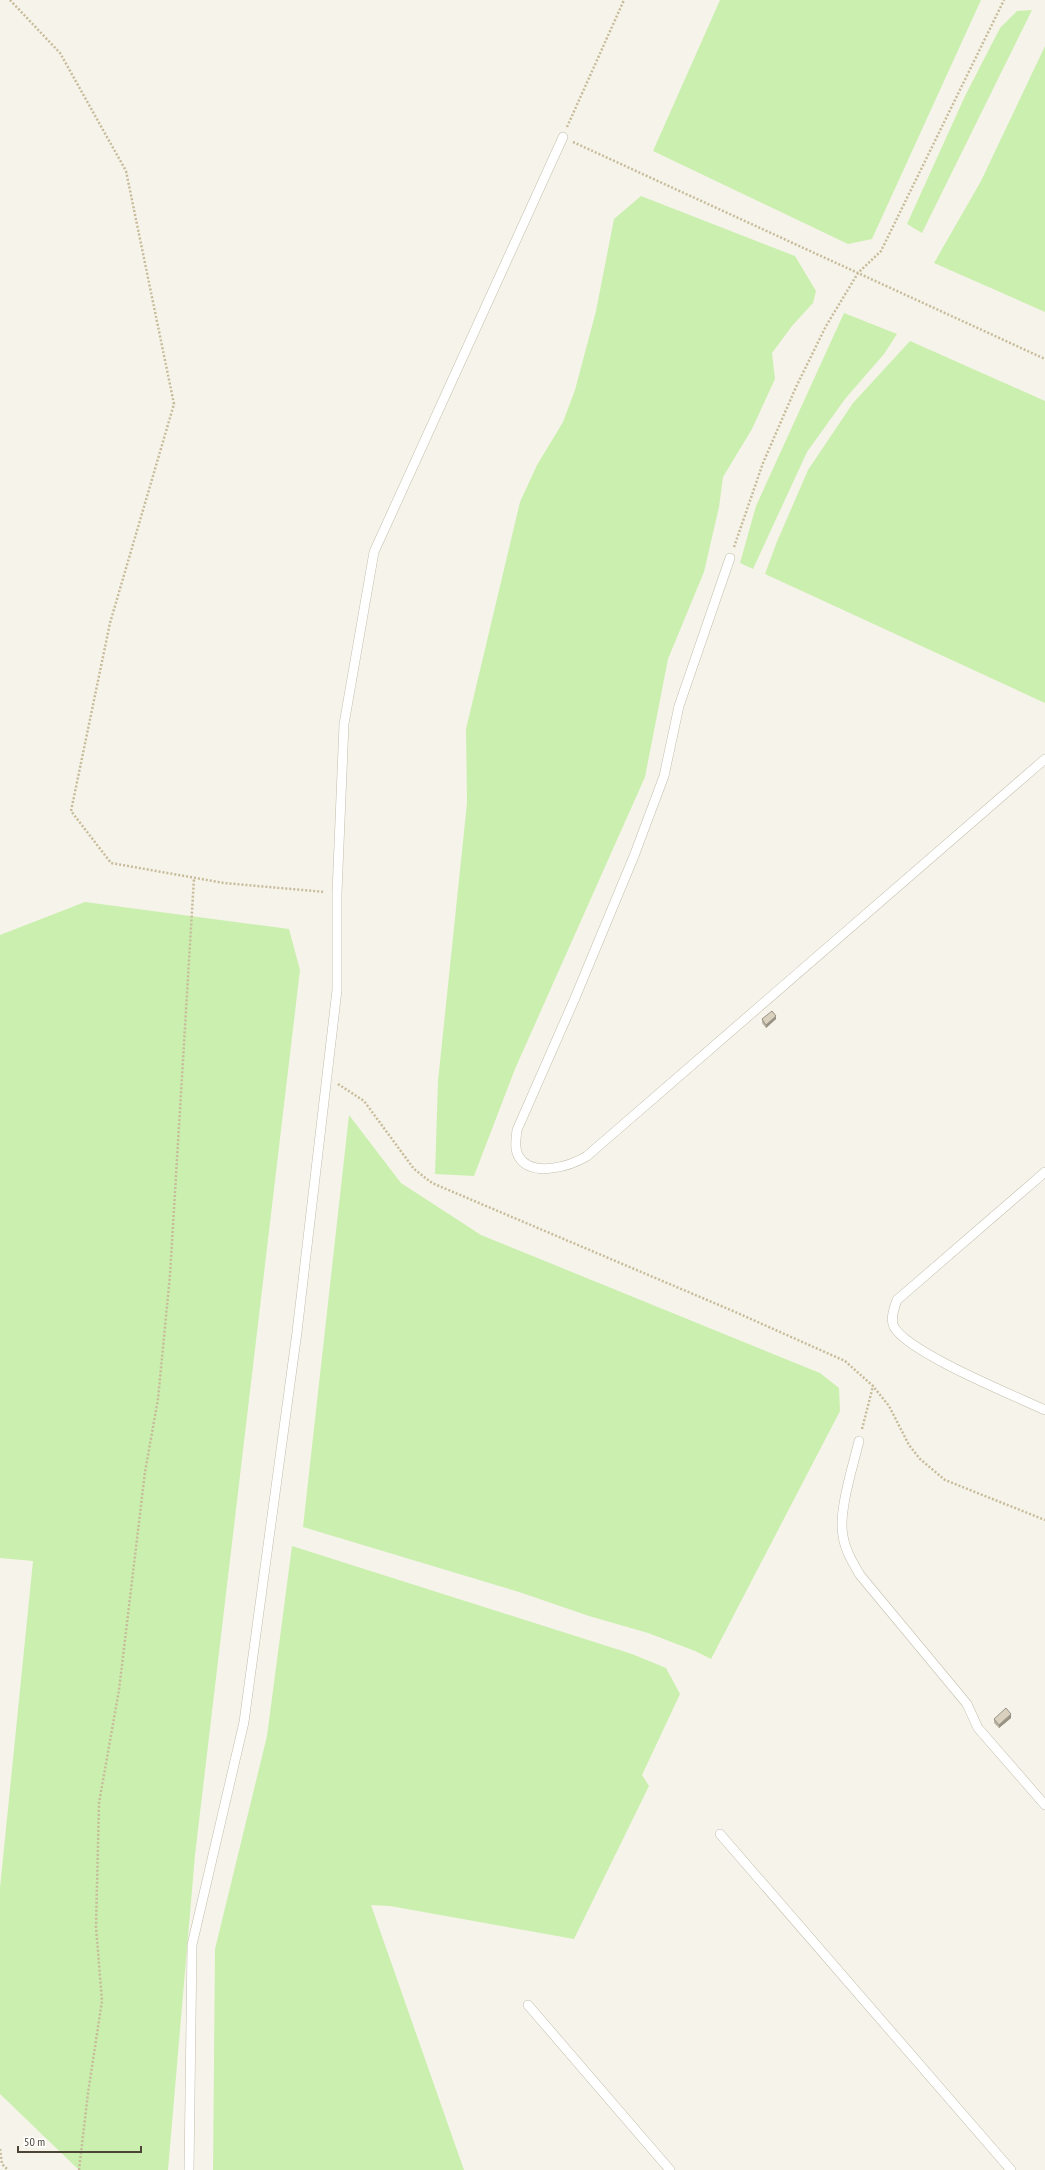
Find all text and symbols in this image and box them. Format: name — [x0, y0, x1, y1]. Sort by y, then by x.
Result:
scale bar — [18, 2128, 141, 2154]
text: 50 m — [24, 2134, 45, 2149]

